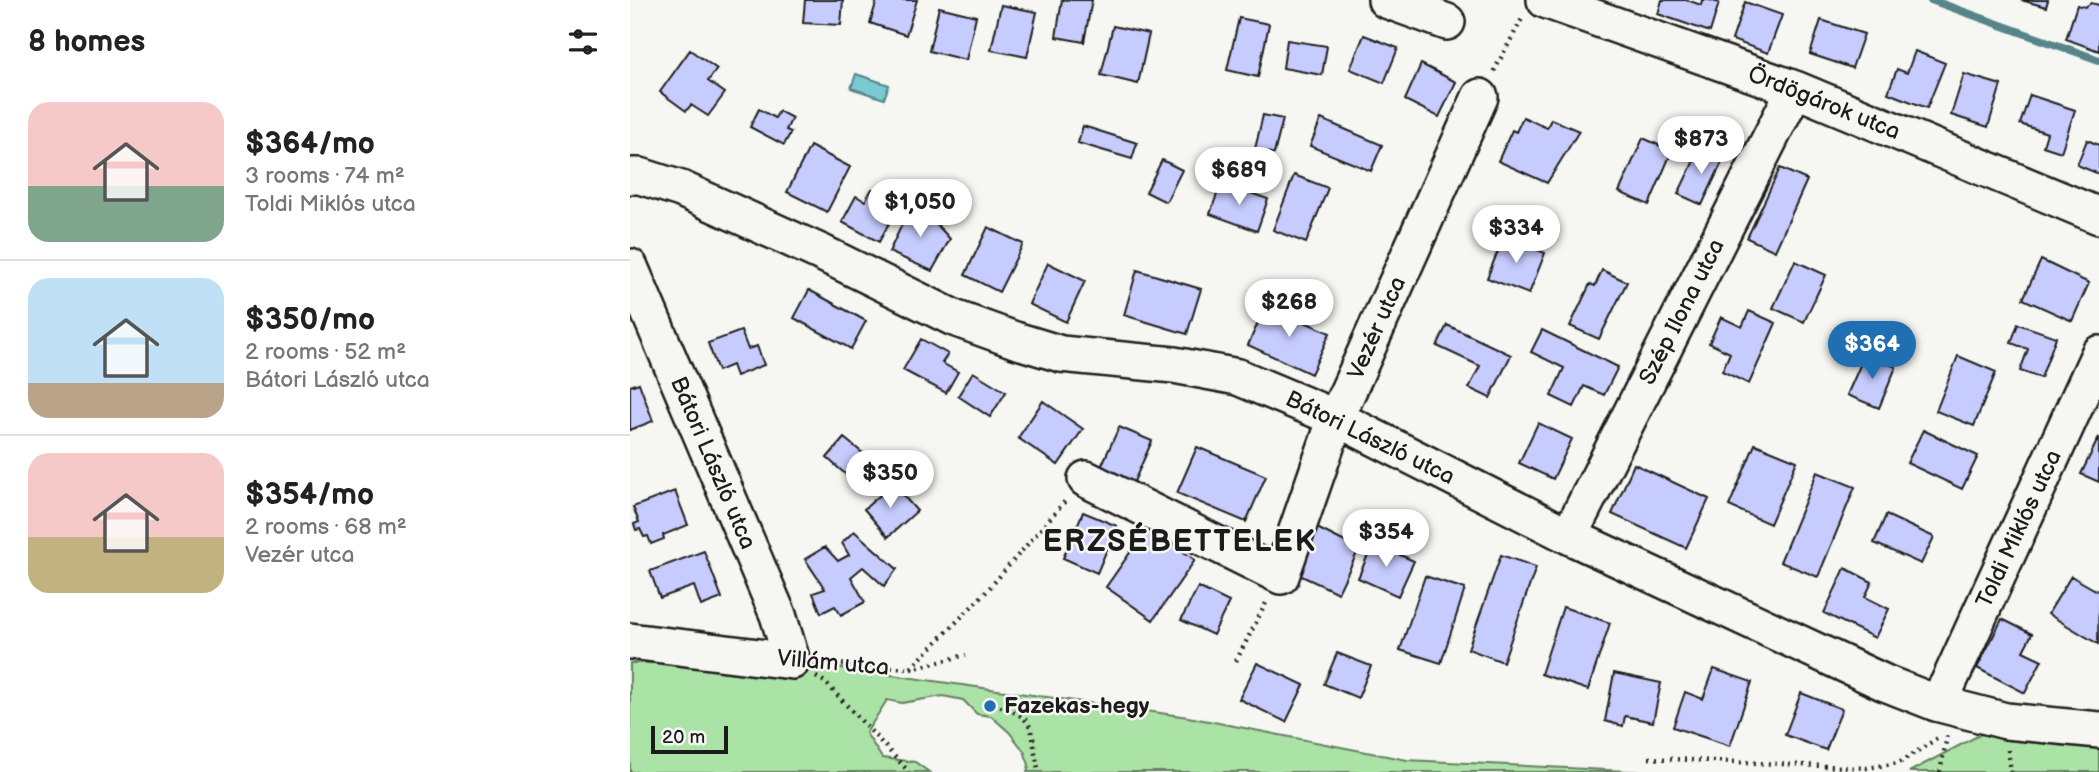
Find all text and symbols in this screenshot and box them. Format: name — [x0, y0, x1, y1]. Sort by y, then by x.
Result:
icon: filters — [564, 23, 602, 61]
text: 8 homes — [28, 24, 145, 60]
street label: Ördögárok utca — [1744, 60, 1904, 146]
pin: $873 — [1660, 116, 1742, 176]
text: $873 — [1673, 125, 1729, 153]
text: $364/mo — [245, 126, 375, 162]
icon: home — [84, 130, 168, 214]
pin: $689 — [1198, 148, 1280, 207]
text: $689 — [1211, 156, 1267, 184]
text: 3 rooms · 74 m² — [245, 162, 405, 190]
pin: $1,050 — [863, 180, 977, 239]
text: $1,050 — [884, 188, 956, 216]
text: Toldi Miklós utca — [245, 190, 416, 218]
pin: $334 — [1475, 205, 1557, 265]
text: $334 — [1488, 214, 1544, 242]
street label: Szép Ilona utca — [1633, 234, 1731, 390]
street label: Vezér utca — [1342, 272, 1412, 384]
pin: $268 — [1248, 280, 1330, 339]
text: $268 — [1261, 288, 1317, 316]
text: $350/mo — [245, 302, 375, 338]
icon: home — [84, 306, 168, 390]
pin: $364 — [1831, 322, 1913, 381]
text: $364 — [1844, 330, 1900, 358]
text: 2 rooms · 52 m² — [245, 338, 406, 366]
text: Bátori László utca — [245, 366, 430, 394]
street label: Bátori László utca — [664, 372, 762, 554]
street label: Bátori László utca — [1281, 385, 1459, 491]
street label: Toldi Miklós utca — [1970, 446, 2068, 612]
pin: $350 — [849, 450, 931, 510]
text: $350 — [862, 459, 918, 487]
text: $354/mo — [245, 477, 374, 513]
icon: home — [84, 481, 168, 565]
pin: $354 — [1345, 510, 1427, 569]
text: 2 rooms · 68 m² — [245, 513, 407, 541]
text: $354 — [1358, 518, 1414, 546]
district label: ERZSÉBETTELEK — [1043, 522, 1317, 560]
text: Vezér utca — [245, 541, 355, 569]
street label: Villám utca — [776, 644, 890, 682]
place label: Fazekas-hegy — [1004, 692, 1150, 720]
marker: Fazekas-hegy — [982, 698, 998, 714]
scale bar — [651, 723, 728, 755]
text: 20 m — [662, 726, 705, 749]

